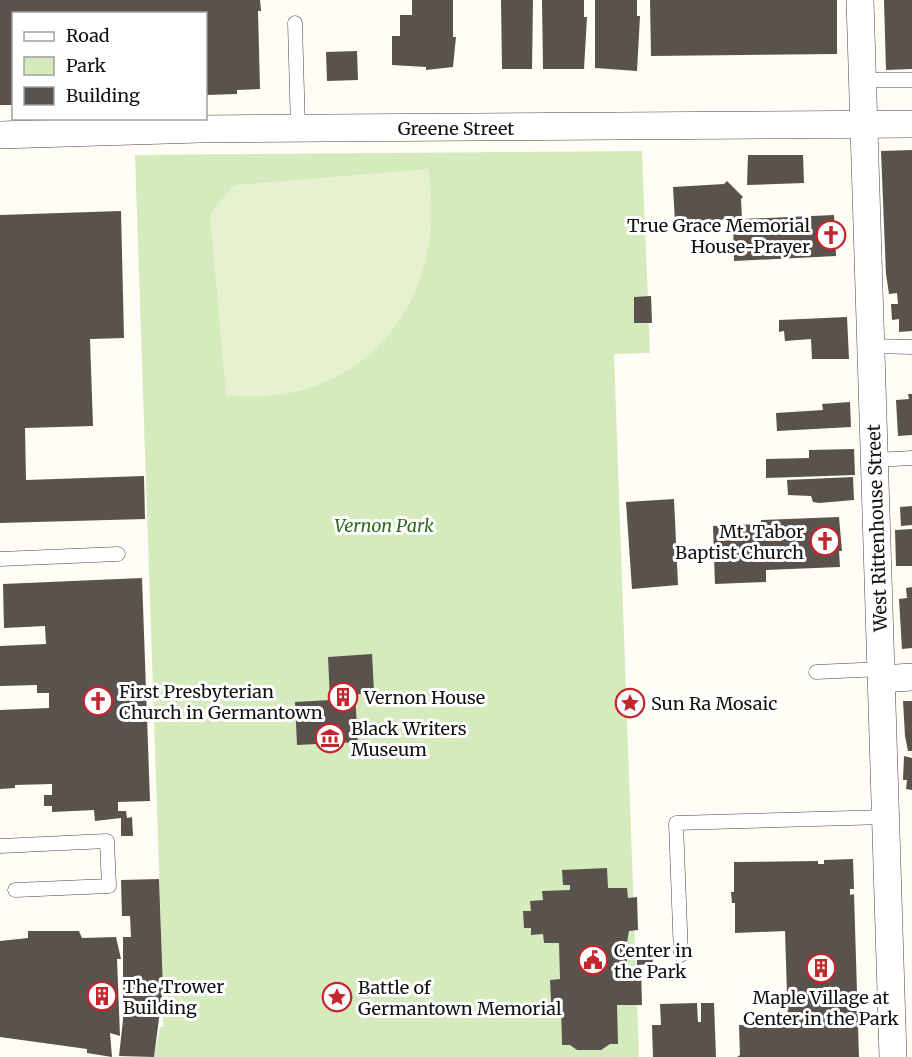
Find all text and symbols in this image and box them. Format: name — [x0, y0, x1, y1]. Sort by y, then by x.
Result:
legend — [12, 12, 207, 120]
text: Road — [66, 24, 110, 47]
text: Park — [66, 54, 107, 77]
text: Building — [66, 84, 140, 107]
street label: Greene Street — [398, 117, 514, 140]
place label: True Grace Memorial House-Prayer — [627, 214, 810, 258]
church icon: True Grace Memorial House-Prayer — [815, 219, 847, 251]
street label: West Rittenhouse Street — [862, 424, 892, 633]
park label: Vernon Park — [334, 514, 434, 537]
place label: Mt. Tabor Baptist Church — [675, 520, 804, 564]
church icon: Mt. Tabor Baptist Church — [809, 525, 841, 557]
place label: First Presbyterian Church in Germantown — [119, 680, 323, 724]
building icon: Vernon House — [327, 681, 359, 713]
church icon: First Presbyterian Church in Germantown — [82, 685, 114, 717]
place label: Vernon House — [363, 686, 485, 709]
place icon: Sun Ra Mosaic — [614, 687, 646, 719]
place label: Sun Ra Mosaic — [651, 692, 777, 715]
place label: Black Writers Museum — [351, 717, 467, 761]
museum icon: Black Writers Museum — [314, 722, 346, 754]
place label: Center in the Park — [614, 939, 693, 983]
public building icon: Center in the Park — [577, 944, 609, 976]
building icon: Maple Village at Center in the Park — [805, 952, 837, 984]
place label: The Trower Building — [123, 975, 224, 1019]
place label: Battle of Germantown Memorial — [358, 976, 562, 1020]
building icon: The Trower Building — [86, 980, 118, 1012]
place icon: Battle of Germantown Memorial — [321, 981, 353, 1013]
place label: Maple Village at Center in the Park — [743, 986, 899, 1030]

